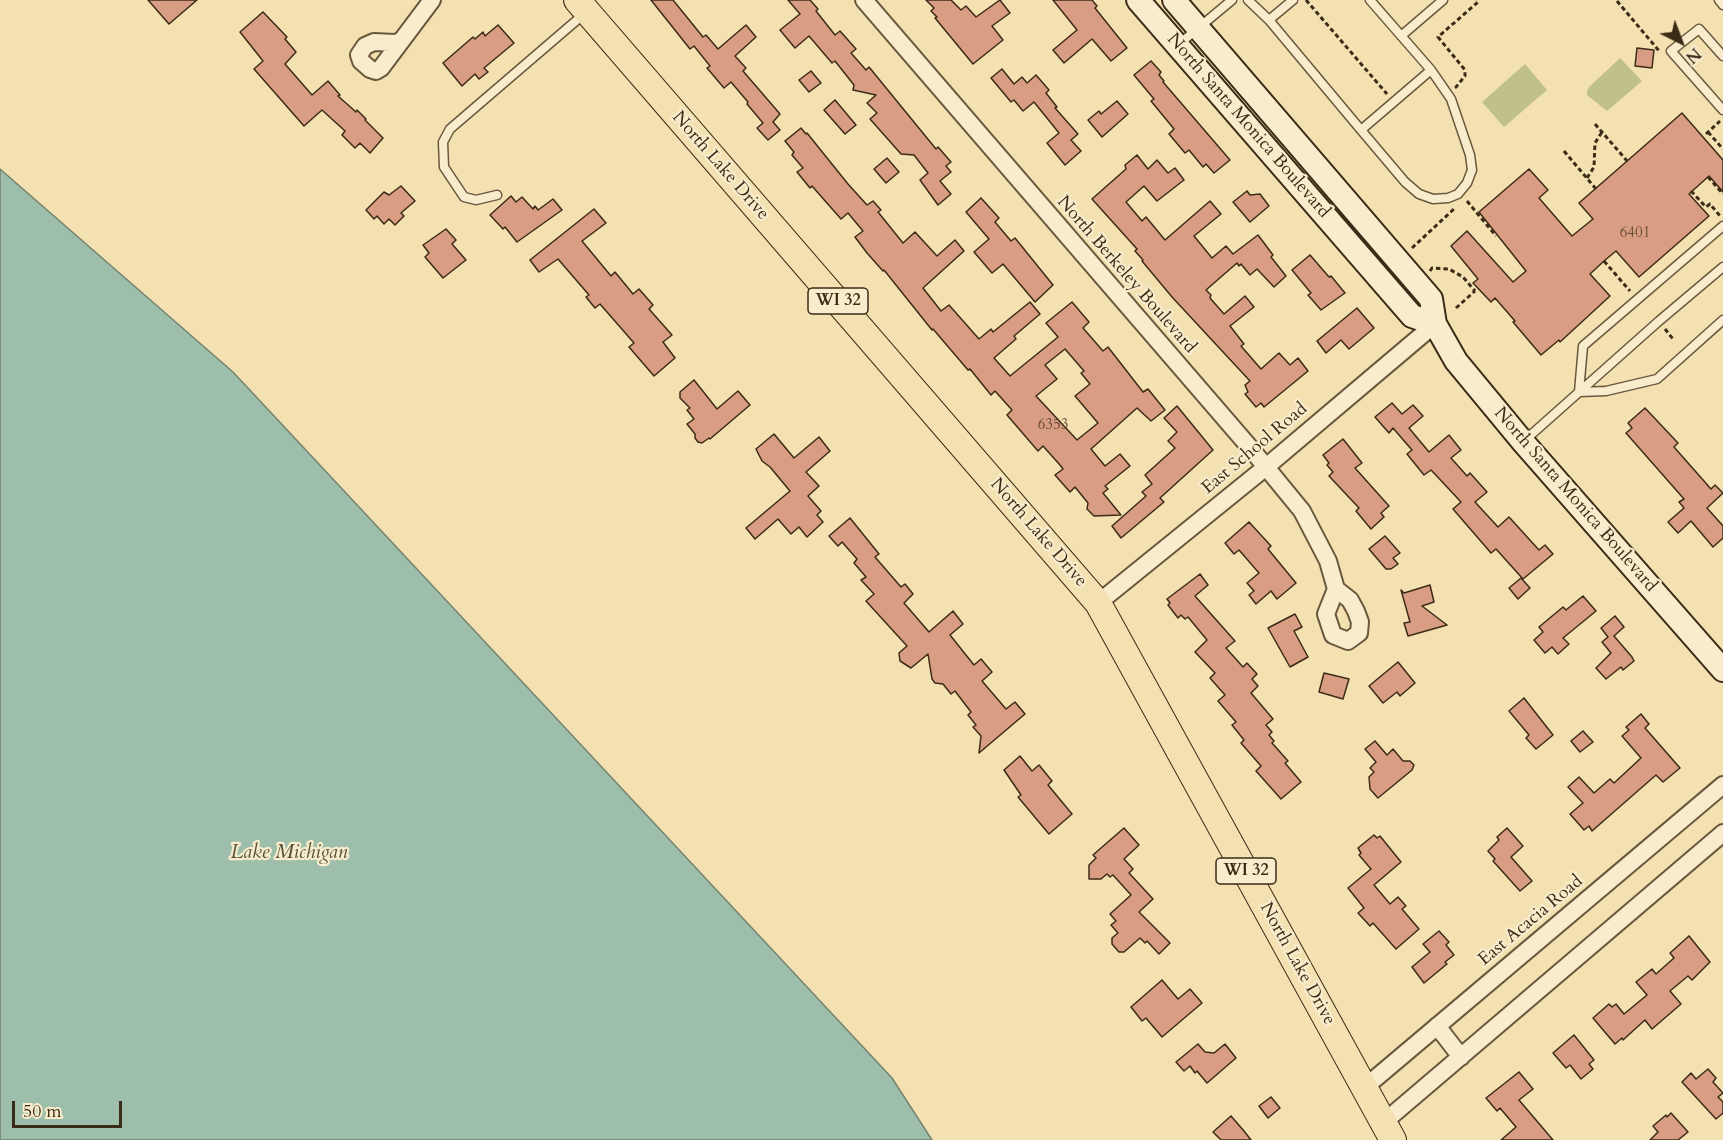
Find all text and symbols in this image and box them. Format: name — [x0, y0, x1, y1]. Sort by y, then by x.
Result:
north arrow — [1651, 12, 1711, 72]
street label: North Santa Monica Boulevard — [1162, 29, 1334, 223]
text: N — [1681, 43, 1706, 68]
street label: North Lake Drive — [667, 107, 773, 225]
street label: North Berkeley Boulevard — [1052, 192, 1200, 358]
house number: 6401 — [1620, 225, 1650, 243]
road number: WI 32 — [808, 288, 868, 314]
street label: East School Road — [1198, 399, 1312, 499]
street label: North Santa Monica Boulevard — [1489, 403, 1661, 597]
house number: 6353 — [1038, 417, 1068, 435]
street label: North Lake Drive — [985, 474, 1091, 592]
water label: Lake Michigan — [230, 841, 348, 865]
road number: WI 32 — [1216, 858, 1276, 884]
street label: East Acacia Road — [1474, 871, 1588, 971]
street label: North Lake Drive — [1254, 899, 1340, 1029]
scale bar — [15, 1089, 124, 1127]
text: 50 m — [23, 1099, 62, 1124]

